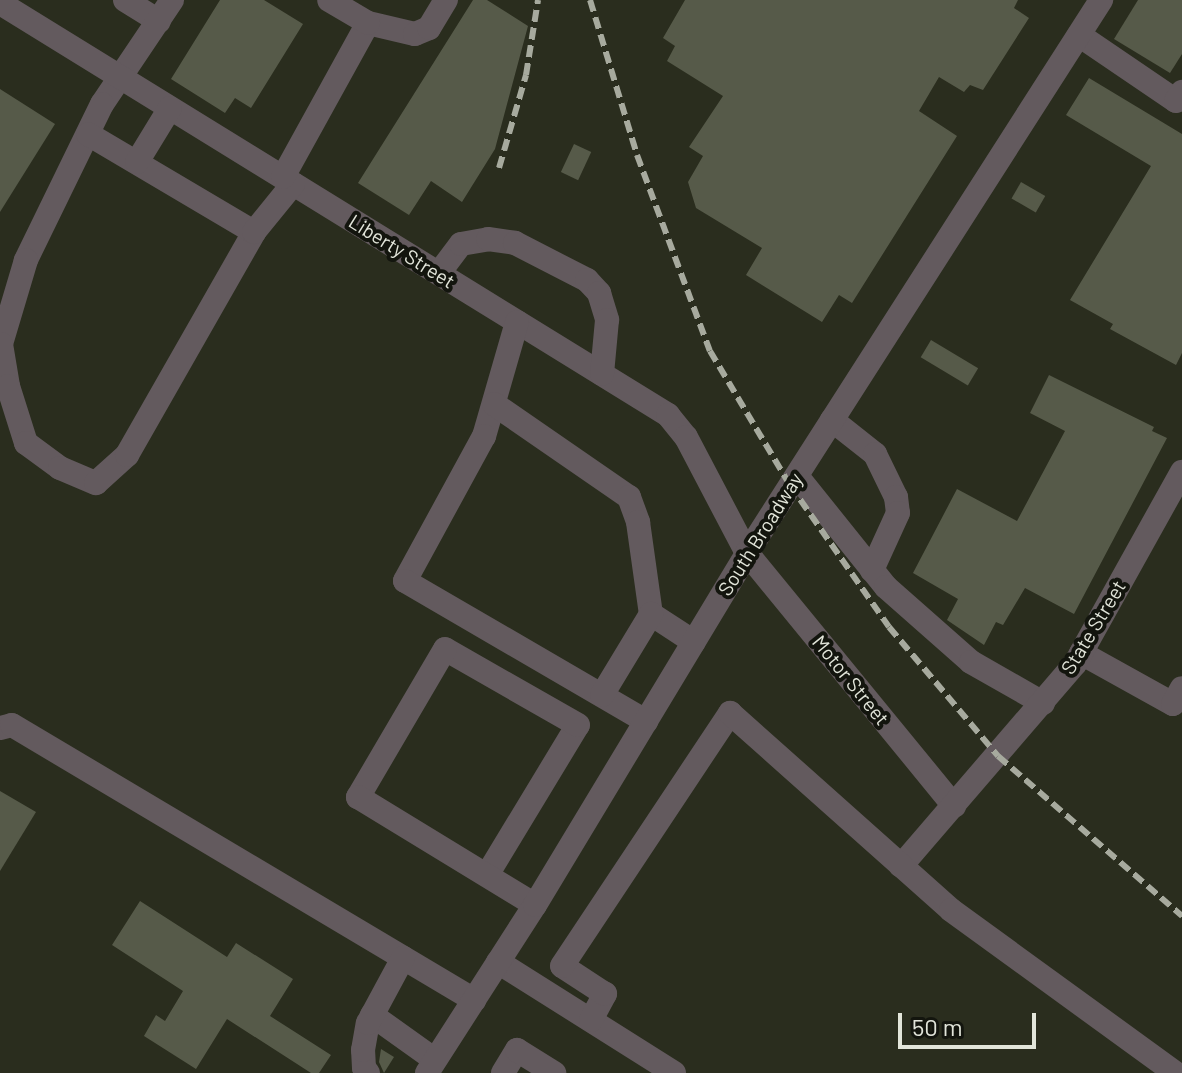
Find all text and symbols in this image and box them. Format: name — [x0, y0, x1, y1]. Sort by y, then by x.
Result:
street label: Liberty Street — [345, 209, 459, 293]
street label: South Broadway — [713, 468, 807, 600]
street label: State Street — [1056, 576, 1130, 678]
street label: Motor Street — [807, 630, 895, 730]
scale bar — [902, 997, 1040, 1047]
text: 50 m — [912, 1012, 963, 1041]

